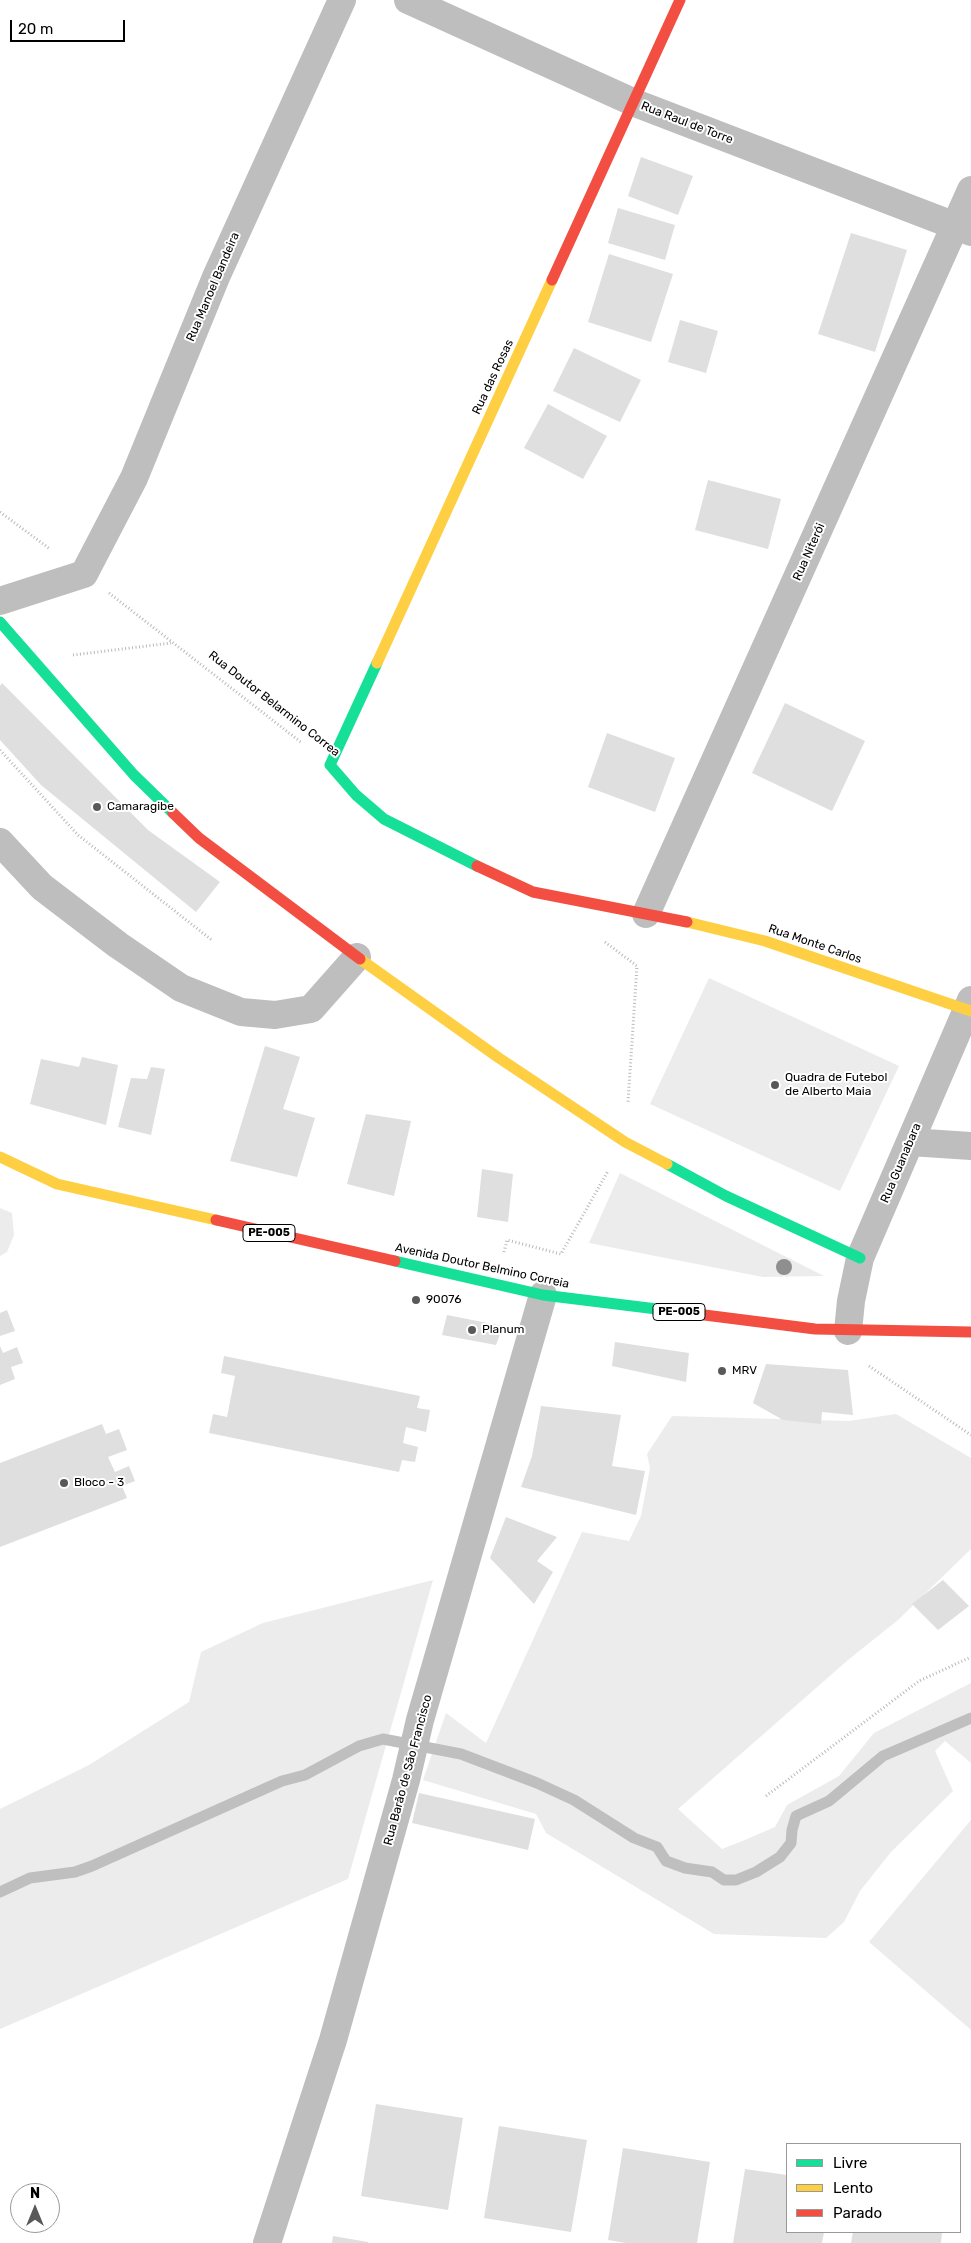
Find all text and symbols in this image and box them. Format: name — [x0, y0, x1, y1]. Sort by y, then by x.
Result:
scale bar — [12, 10, 128, 42]
text: 20 m — [18, 20, 53, 38]
street label: Rua Raul de Torre — [639, 99, 735, 147]
street label: Rua Manoel Bandeira — [183, 230, 243, 344]
street label: Rua das Rosas — [469, 337, 517, 417]
street label: Rua Niterói — [790, 521, 828, 583]
street label: Rua Doutor Belarmino Correa — [205, 648, 343, 760]
place label: Camaragibe — [107, 800, 174, 814]
marker: Camaragibe — [91, 801, 103, 813]
street label: Rua Monte Carlos — [766, 921, 864, 967]
place label: Quadra de Futebol de Alberto Maia — [785, 1071, 887, 1099]
marker: Quadra de Futebol de Alberto Maia — [769, 1079, 781, 1091]
street label: Rua Guanabara — [878, 1121, 924, 1205]
road number: PE-005 — [243, 1224, 295, 1242]
street label: Avenida Doutor Belmino Correia — [394, 1240, 570, 1292]
place label: 90076 — [426, 1293, 461, 1307]
marker: 90076 — [410, 1294, 422, 1306]
road number: PE-005 — [653, 1304, 705, 1320]
place label: Planum — [482, 1323, 524, 1337]
marker: Planum — [466, 1324, 478, 1336]
place label: MRV — [732, 1364, 757, 1378]
marker: MRV — [716, 1365, 728, 1377]
place label: Bloco - 3 — [74, 1476, 124, 1490]
marker: Bloco - 3 — [58, 1477, 70, 1489]
street label: Rua Barão de São Francisco — [381, 1693, 435, 1847]
legend — [786, 2143, 961, 2233]
text: Livre — [833, 2154, 867, 2172]
text: Lento — [833, 2179, 873, 2197]
north arrow — [10, 2183, 60, 2233]
text: N — [30, 2185, 40, 2202]
text: Parado — [833, 2204, 882, 2222]

